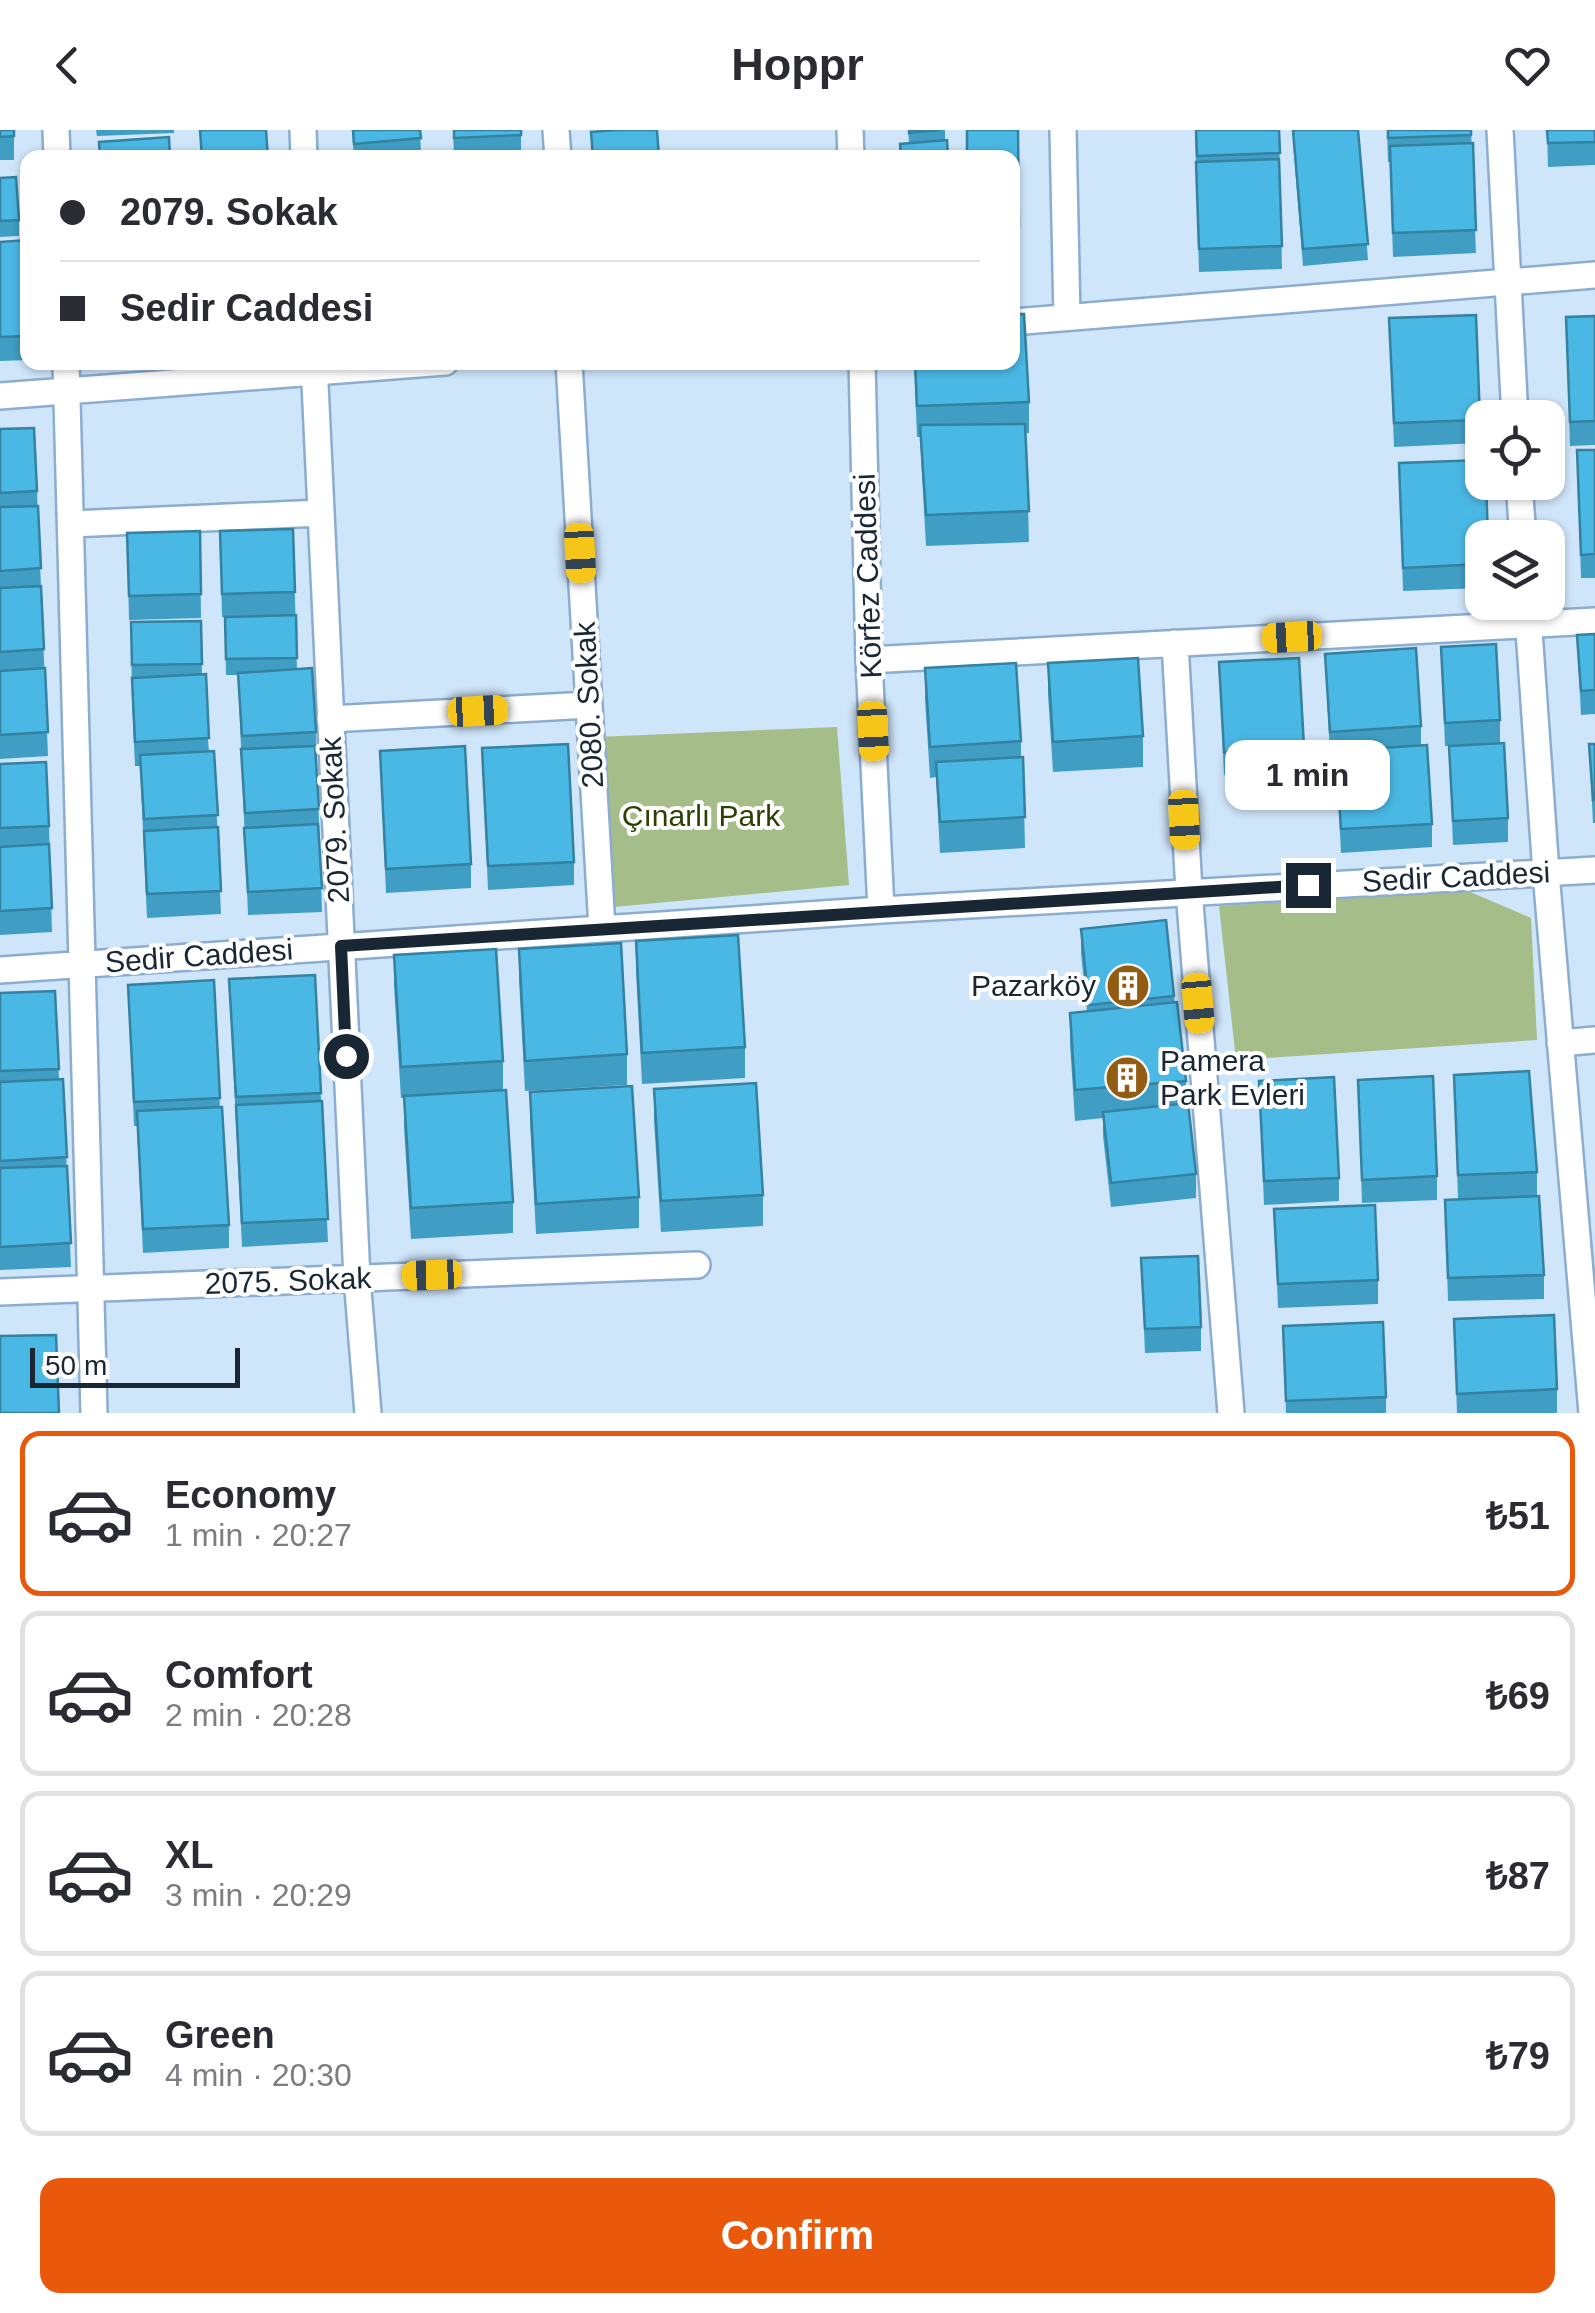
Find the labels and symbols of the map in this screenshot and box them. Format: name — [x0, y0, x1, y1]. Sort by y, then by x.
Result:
street label: Körfez Caddesi — [847, 473, 888, 679]
car — [563, 522, 597, 584]
street label: 2080. Sokak — [568, 620, 609, 789]
car — [1261, 620, 1323, 654]
car — [447, 694, 509, 728]
car — [856, 700, 890, 762]
street label: 2079. Sokak — [314, 735, 355, 904]
callout: 1 min — [1226, 740, 1390, 810]
car — [1167, 789, 1201, 851]
park label: Çınarlı Park — [622, 799, 781, 832]
street label: Sedir Caddesi — [1361, 855, 1551, 898]
route end — [1286, 863, 1331, 908]
street label: Sedir Caddesi — [104, 932, 294, 979]
building icon: Pazarköy — [1105, 963, 1151, 1009]
place label: Pazarköy — [971, 969, 1096, 1002]
car — [1180, 972, 1216, 1034]
route start — [324, 1034, 369, 1079]
place label: Pamera Park Evleri — [1160, 1044, 1305, 1111]
building icon: Pamera Park Evleri — [1104, 1055, 1150, 1101]
car — [401, 1259, 463, 1291]
street label: 2075. Sokak — [204, 1261, 373, 1300]
scale bar — [30, 1343, 240, 1388]

